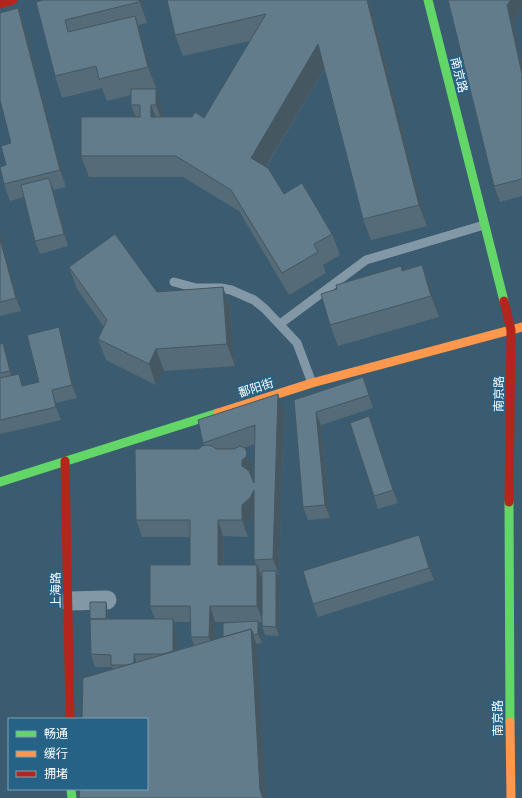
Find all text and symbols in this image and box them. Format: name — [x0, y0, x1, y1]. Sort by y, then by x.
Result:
street label: 南京路 — [448, 56, 471, 94]
street label: 鄱阳街 — [236, 375, 275, 400]
street label: 南京路 — [491, 376, 506, 412]
street label: 上海路 — [48, 572, 63, 608]
street label: 南京路 — [490, 700, 505, 736]
legend — [8, 718, 148, 790]
text: 畅通 — [44, 726, 68, 741]
text: 缓行 — [44, 746, 68, 761]
text: 拥堵 — [44, 766, 68, 781]

